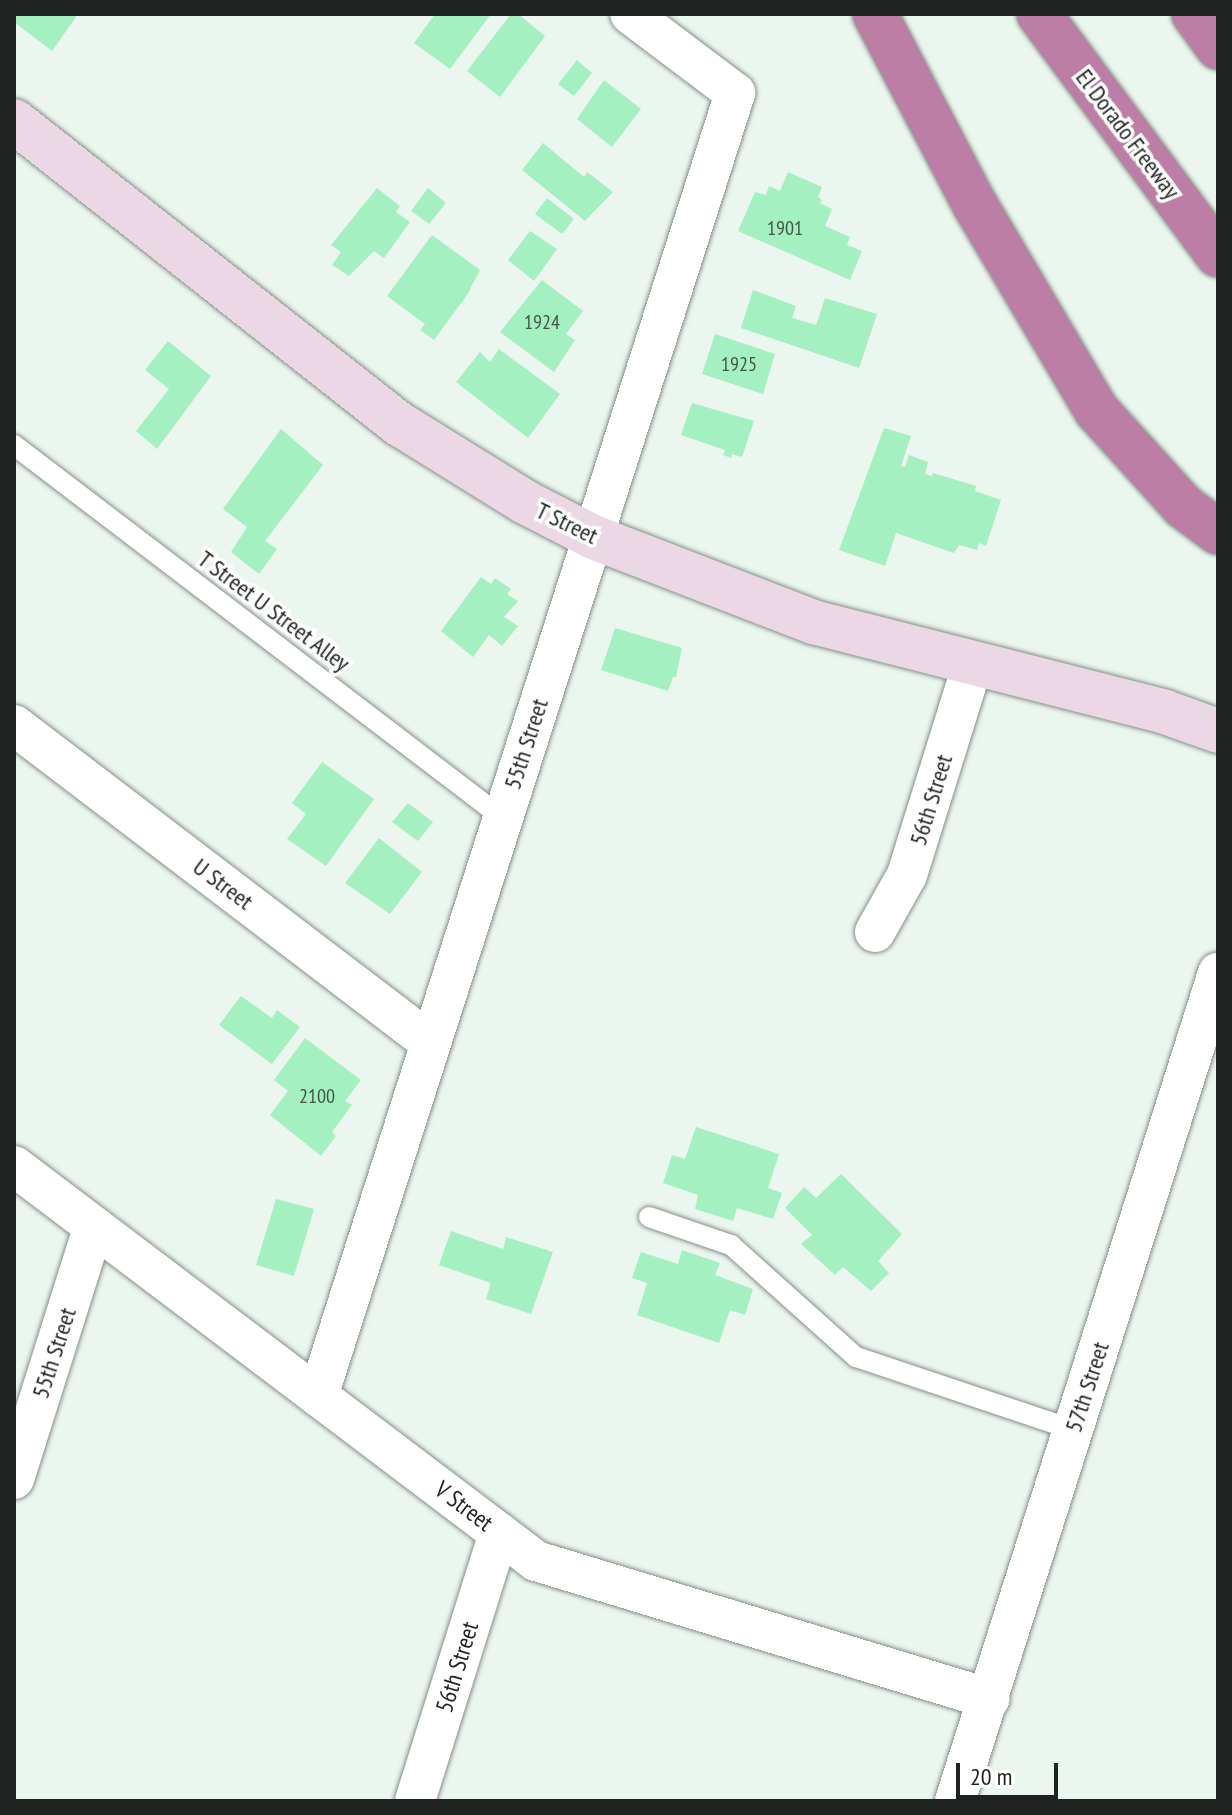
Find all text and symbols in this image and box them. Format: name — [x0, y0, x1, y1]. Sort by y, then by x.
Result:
street label: El Dorado Freeway — [1070, 64, 1186, 204]
house number: 1901 — [767, 216, 803, 240]
house number: 1924 — [524, 310, 560, 334]
house number: 1925 — [721, 352, 757, 376]
street label: T Street — [531, 496, 603, 550]
street label: T Street U Street Alley — [192, 544, 356, 678]
street label: 55th Street — [498, 695, 554, 793]
street label: 56th Street — [904, 751, 958, 849]
street label: U Street — [187, 852, 259, 916]
house number: 2100 — [299, 1084, 335, 1108]
street label: 55th Street — [26, 1304, 82, 1402]
street label: 57th Street — [1059, 1338, 1115, 1436]
street label: V Street — [429, 1475, 499, 1537]
street label: 56th Street — [430, 1618, 484, 1716]
scale bar — [960, 1747, 1062, 1797]
text: 20 m — [970, 1761, 1012, 1792]

